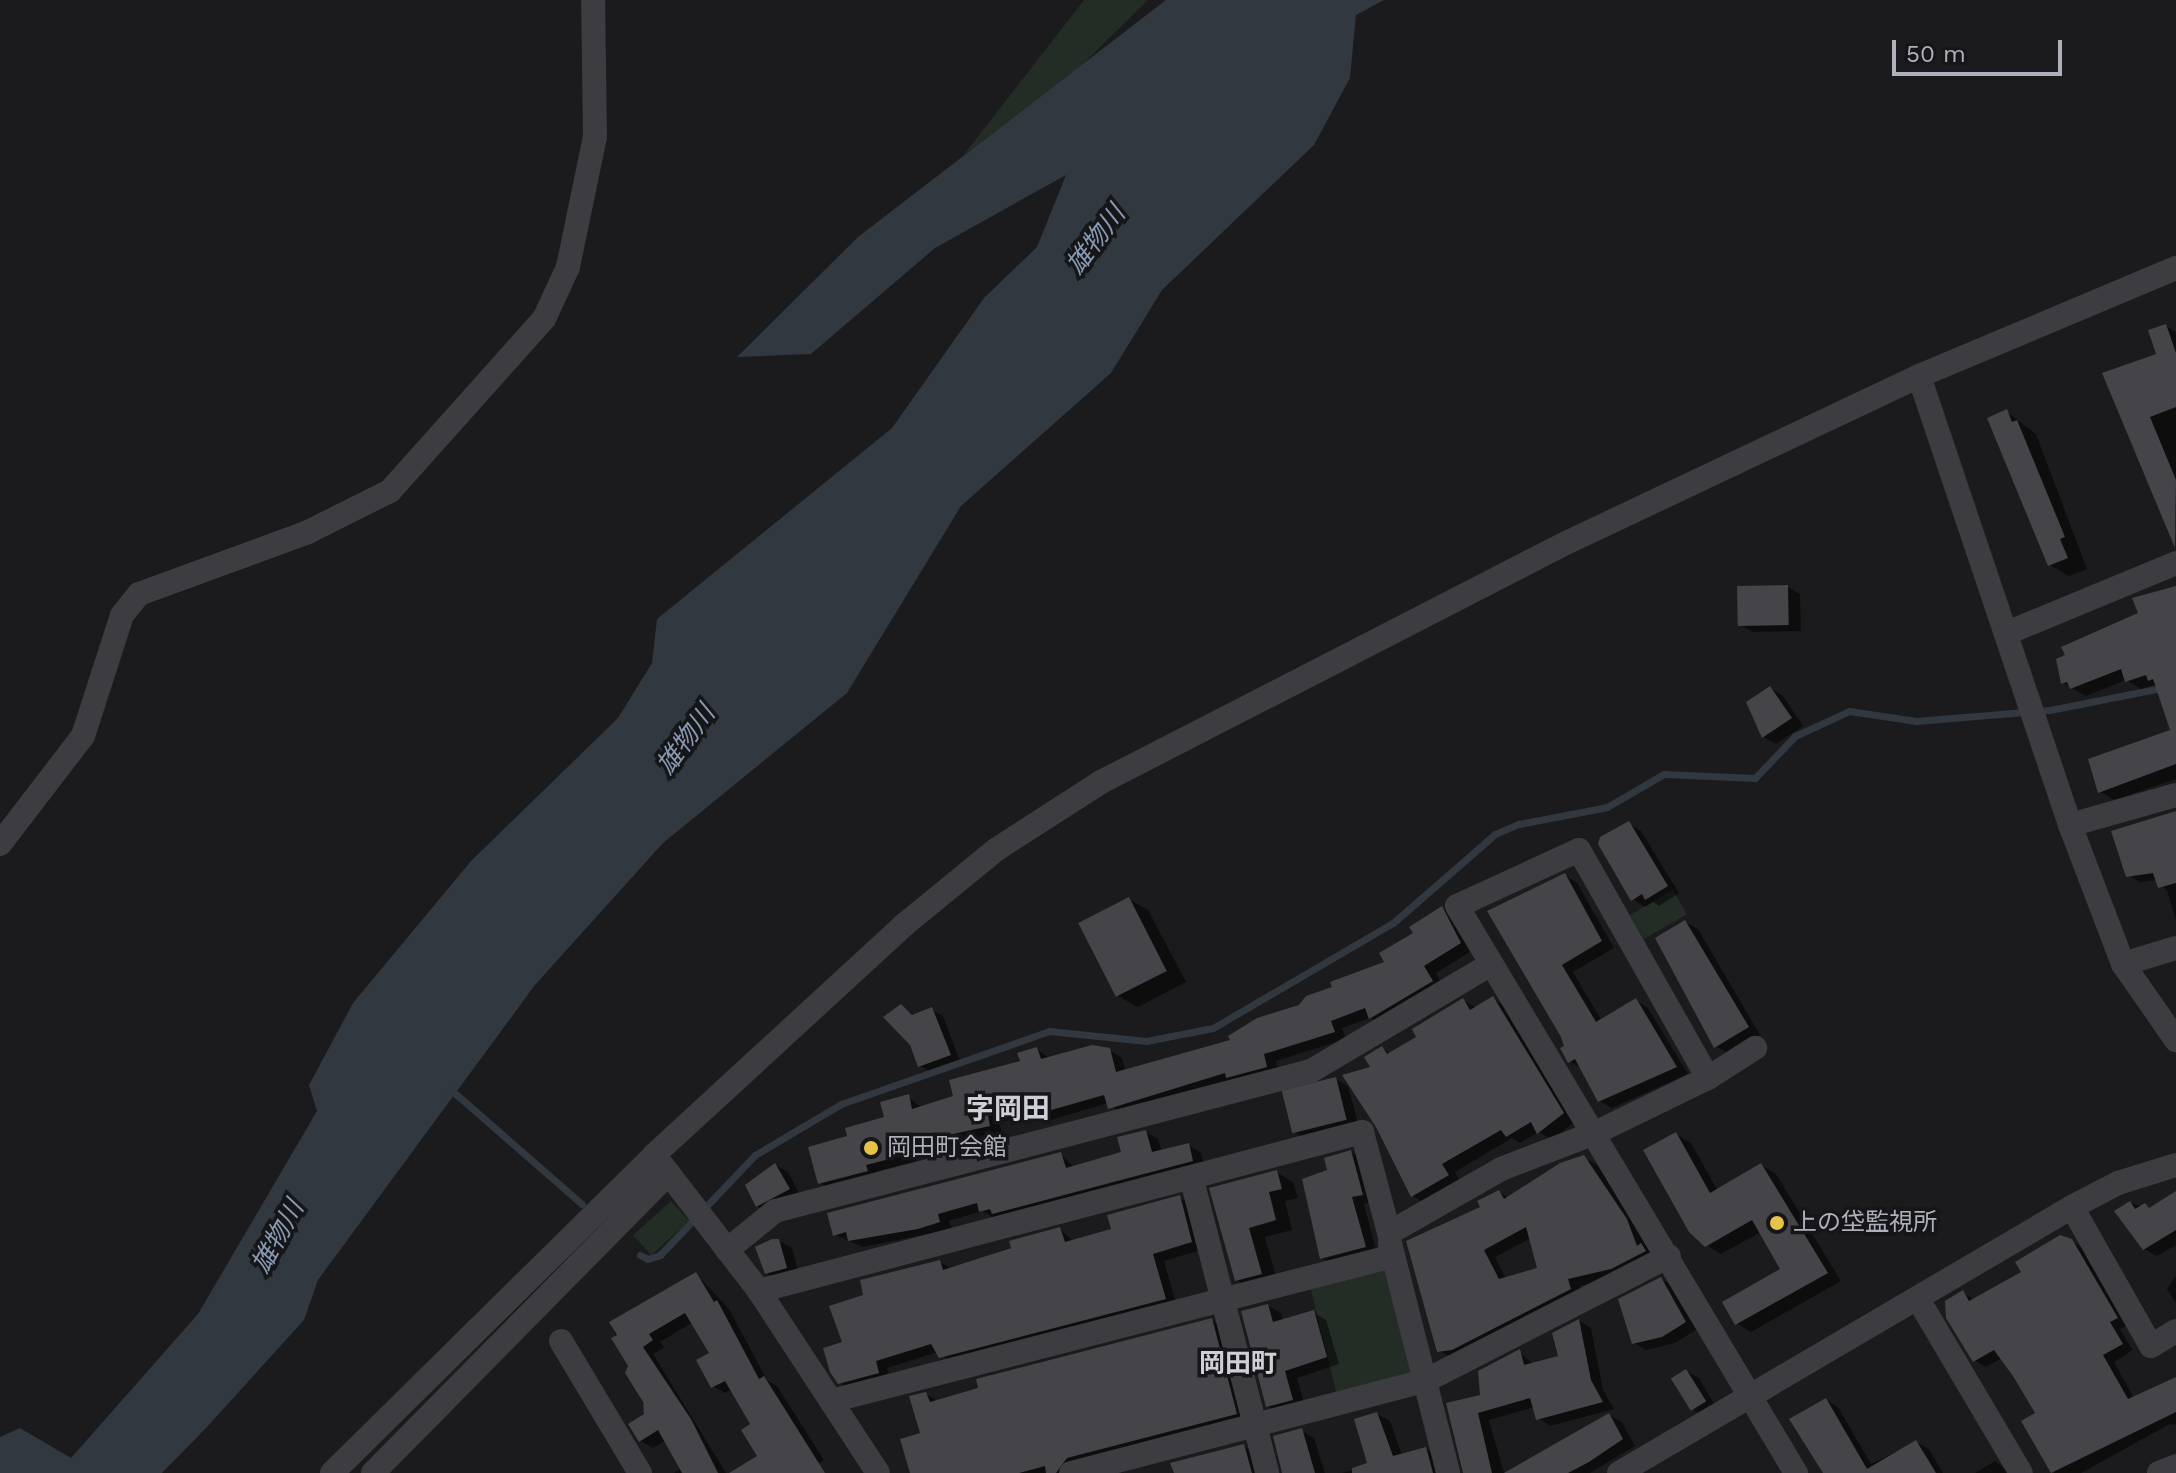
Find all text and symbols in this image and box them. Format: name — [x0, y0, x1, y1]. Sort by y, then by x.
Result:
scale bar — [1896, 24, 2066, 74]
text: 50 m — [1906, 40, 1966, 68]
water label: 雄物川 — [1060, 199, 1132, 281]
water label: 雄物川 — [650, 699, 722, 781]
district label: 字岡田 — [966, 1092, 1050, 1126]
place label: 岡田町会館 — [887, 1134, 1007, 1162]
marker: 岡田町会館 — [862, 1139, 880, 1157]
water label: 雄物川 — [245, 1195, 311, 1279]
place label: 上の垈監視所 — [1793, 1209, 1937, 1237]
marker: 上の垈監視所 — [1768, 1214, 1786, 1232]
district label: 岡田町 — [1199, 1348, 1277, 1380]

